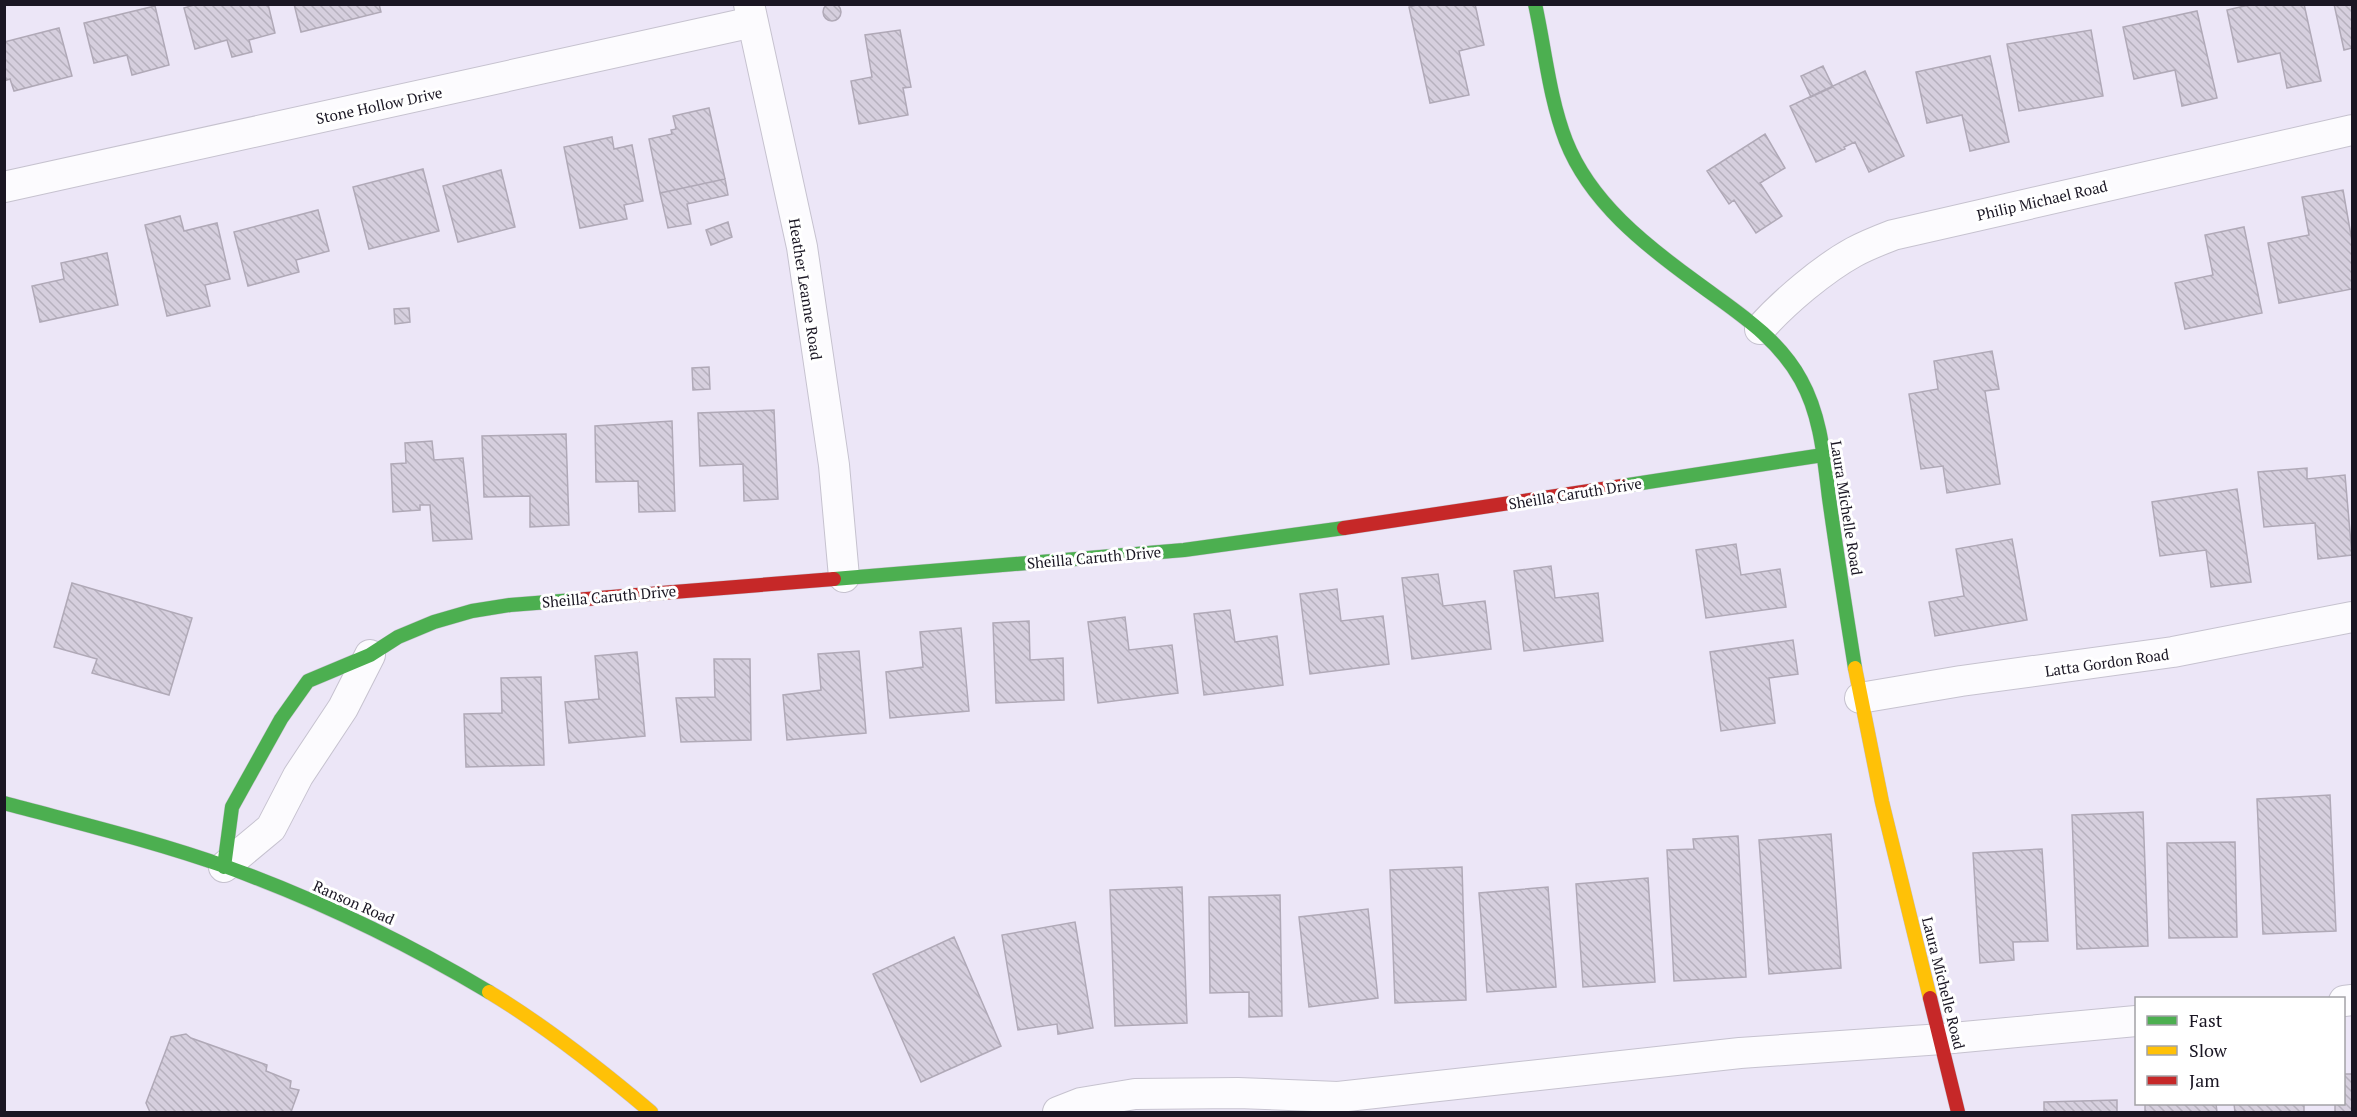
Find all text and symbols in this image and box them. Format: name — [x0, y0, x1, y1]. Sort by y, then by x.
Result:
street label: Stone Hollow Drive — [314, 82, 444, 128]
street label: Philip Michael Road — [1975, 175, 2109, 225]
street label: Heather Leanne Road — [785, 217, 827, 361]
street label: Laura Michelle Road — [1826, 439, 1868, 577]
street label: Sheilla Caruth Drive — [1507, 473, 1643, 513]
street label: Sheilla Caruth Drive — [1026, 541, 1162, 573]
street label: Sheilla Caruth Drive — [541, 580, 677, 612]
street label: Latta Gordon Road — [2044, 643, 2170, 681]
street label: Ranson Road — [310, 875, 398, 929]
street label: Laura Michelle Road — [1918, 915, 1970, 1051]
legend — [2135, 997, 2345, 1105]
text: Fast — [2189, 1008, 2223, 1032]
text: Slow — [2189, 1038, 2228, 1062]
text: Jam — [2189, 1068, 2220, 1092]

